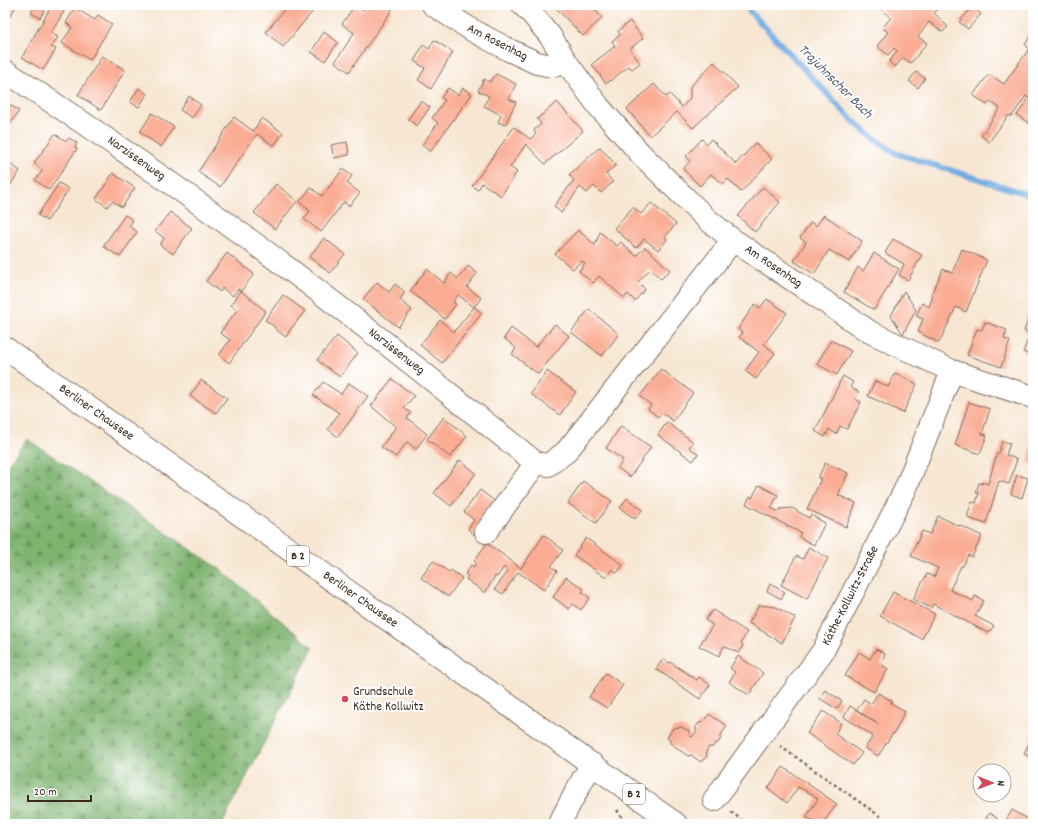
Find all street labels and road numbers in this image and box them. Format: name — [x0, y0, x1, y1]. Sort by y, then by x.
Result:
street label: Am Rosenhag — [463, 20, 531, 67]
street label: Narzissenweg — [103, 132, 169, 186]
street label: Am Rosenhag — [740, 241, 806, 294]
street label: Narzissenweg — [364, 324, 429, 380]
street label: Berliner Chaussee — [54, 380, 138, 446]
street label: Käthe-Kollwitz-Straße — [818, 543, 884, 649]
road number: B 2 — [287, 546, 309, 566]
street label: Berliner Chaussee — [318, 567, 402, 633]
road number: B 2 — [623, 784, 645, 804]

